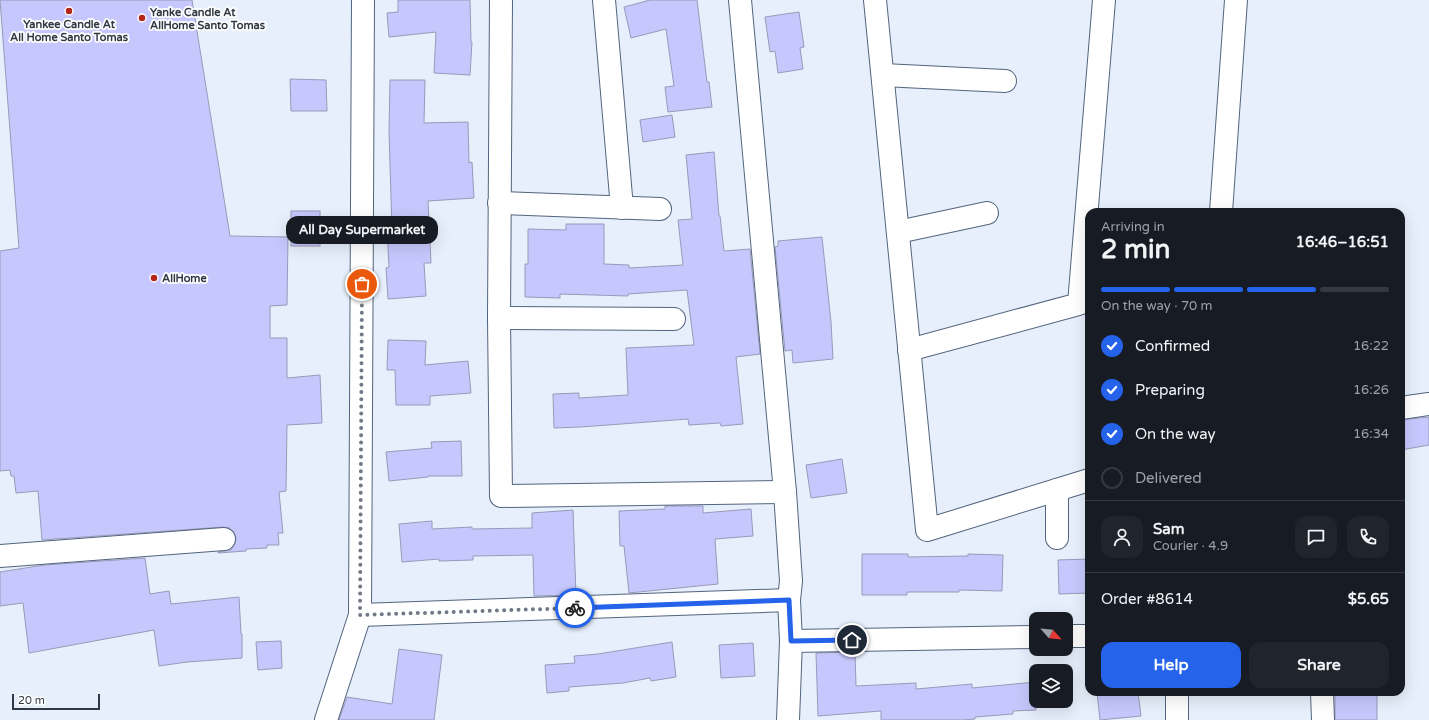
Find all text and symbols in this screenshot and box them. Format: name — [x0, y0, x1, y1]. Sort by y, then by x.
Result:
marker: Yankee Candle At All Home Santo Tomas — [64, 6, 74, 16]
place label: Yanke Candle At AllHome Santo Tomas — [150, 6, 266, 32]
marker: Yanke Candle At AllHome Santo Tomas — [137, 13, 147, 23]
place label: Yankee Candle At All Home Santo Tomas — [10, 18, 129, 44]
callout: All Day Supermarket — [286, 216, 438, 244]
text: Arriving in — [1101, 219, 1165, 235]
text: All Day Supermarket — [299, 222, 425, 238]
text: 16:46–16:51 — [1296, 233, 1389, 251]
text: 2 min — [1101, 234, 1170, 265]
pin — [345, 267, 379, 301]
place label: AllHome — [162, 272, 207, 285]
marker: AllHome — [149, 273, 159, 283]
icon: bag — [351, 273, 373, 295]
text: On the way · 70 m — [1101, 298, 1213, 314]
icon: check — [1101, 335, 1123, 357]
text: Confirmed — [1135, 337, 1210, 355]
text: 16:22 — [1353, 338, 1389, 354]
icon: check — [1101, 379, 1123, 401]
text: Preparing — [1135, 381, 1205, 399]
text: 16:26 — [1353, 382, 1389, 398]
icon: check — [1101, 423, 1123, 445]
text: On the way — [1135, 425, 1215, 443]
text: 16:34 — [1353, 426, 1389, 442]
text: Delivered — [1135, 469, 1202, 487]
button: person — [1101, 516, 1143, 558]
button: chat — [1295, 516, 1337, 558]
button: phone — [1347, 516, 1389, 558]
text: Sam — [1153, 520, 1184, 538]
text: Courier · 4.9 — [1153, 538, 1228, 554]
courier — [555, 588, 595, 628]
text: Order #8614 — [1101, 590, 1193, 608]
text: $5.65 — [1348, 590, 1389, 608]
icon: bike — [564, 597, 586, 619]
north arrow — [1029, 612, 1073, 656]
map controls — [1029, 612, 1073, 708]
pin — [835, 623, 869, 657]
icon: home — [841, 629, 863, 651]
button: Help — [1101, 642, 1241, 688]
button: Share — [1249, 642, 1389, 688]
button: layers — [1029, 664, 1073, 708]
scale bar — [12, 692, 100, 711]
text: 20 m — [18, 694, 45, 707]

